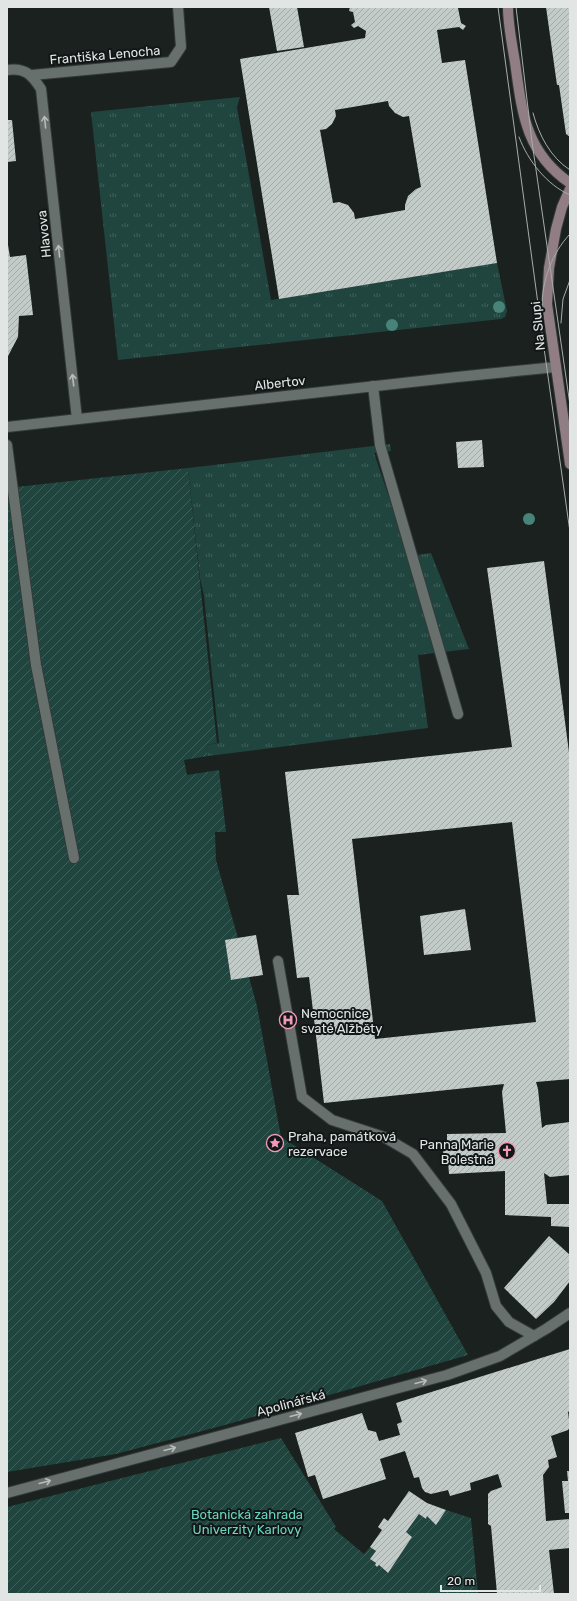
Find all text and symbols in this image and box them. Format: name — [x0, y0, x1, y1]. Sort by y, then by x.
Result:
street label: Františka Lenocha — [49, 43, 161, 67]
one-way arrow — [41, 116, 49, 129]
street label: Hlavova — [34, 209, 54, 259]
one-way arrow — [55, 245, 63, 258]
street label: Na Slupi — [528, 301, 548, 351]
street label: Albertov — [254, 373, 306, 393]
one-way arrow — [69, 374, 77, 387]
place label: Nemocnice svaté Alžběty — [301, 1006, 382, 1036]
hospital icon: Nemocnice svaté Alžběty — [278, 1010, 298, 1030]
place label: Praha, památková rezervace — [288, 1129, 396, 1159]
place icon: Praha, památková rezervace — [265, 1133, 285, 1153]
place label: Panna Marie Bolestná — [420, 1137, 494, 1167]
church icon: Panna Marie Bolestná — [497, 1141, 517, 1161]
one-way arrow — [415, 1378, 428, 1385]
street label: Apolinářská — [255, 1387, 327, 1419]
one-way arrow — [289, 1411, 302, 1418]
one-way arrow — [163, 1444, 176, 1452]
one-way arrow — [38, 1478, 51, 1485]
park label: Botanická zahrada Univerzity Karlovy — [191, 1507, 303, 1537]
scale bar — [441, 1567, 540, 1593]
text: 20 m — [447, 1574, 475, 1588]

